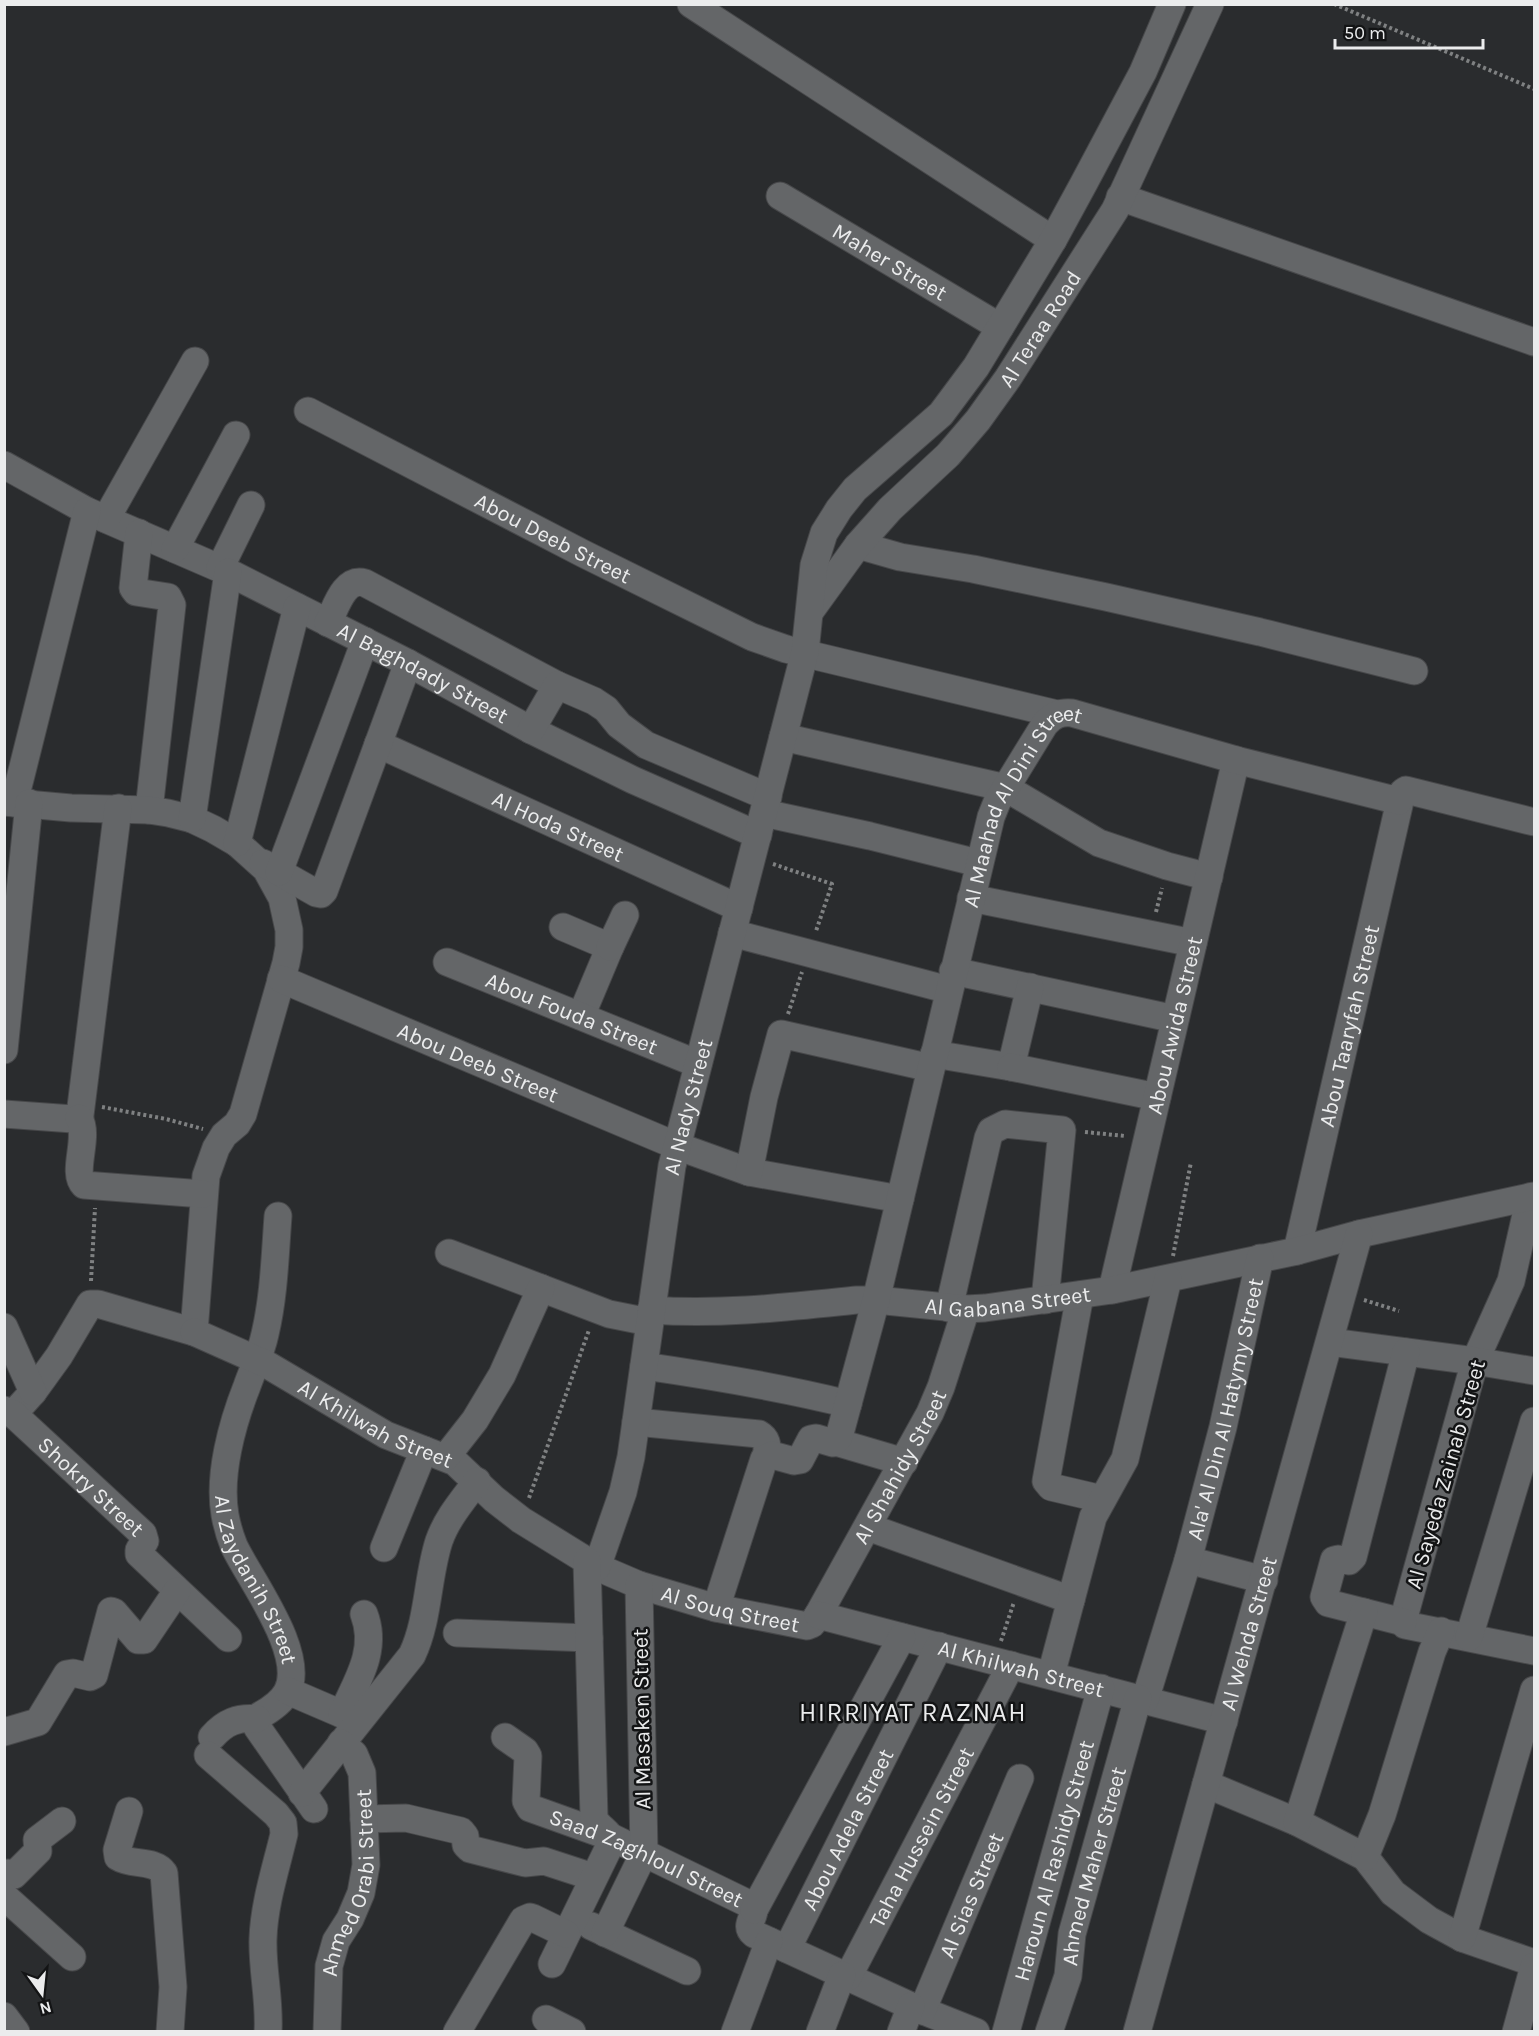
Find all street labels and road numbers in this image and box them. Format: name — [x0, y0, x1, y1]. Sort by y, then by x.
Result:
street label: Maher Street — [827, 218, 952, 307]
street label: Al Teraa Road — [994, 266, 1087, 392]
street label: Abou Deeb Street — [470, 488, 635, 589]
street label: Al Baghdady Street — [333, 618, 513, 729]
street label: Al Maahad Al Dini Street — [958, 701, 1086, 910]
street label: Al Hoda Street — [488, 786, 628, 868]
street label: Abou Taaryfah Street — [1314, 923, 1385, 1130]
street label: Abou Awida Street — [1142, 934, 1208, 1117]
street label: Abou Fouda Street — [482, 967, 662, 1060]
street label: Abou Deeb Street — [393, 1018, 562, 1109]
street label: Al Nady Street — [659, 1036, 718, 1177]
street label: Ala' Al Din Al Hatymy Street — [1182, 1276, 1269, 1543]
street label: Al Gabana Street — [924, 1281, 1092, 1323]
street label: Al Sayeda Zainab Street — [1401, 1357, 1491, 1592]
street label: Al Khilwah Street — [293, 1374, 457, 1474]
street label: Al Shahidy Street — [848, 1386, 952, 1549]
street label: Shokry Street — [32, 1432, 149, 1542]
street label: Al Zaydanih Street — [209, 1494, 302, 1666]
street label: Al Wehda Street — [1215, 1554, 1283, 1713]
street label: Al Souq Street — [658, 1580, 802, 1638]
street label: Al Masaken Street — [627, 1628, 657, 1810]
street label: Al Khilwah Street — [935, 1635, 1107, 1703]
street label: Haroun Al Rashidy Street — [1009, 1737, 1100, 1984]
street label: Taha Hussein Street — [864, 1743, 980, 1932]
street label: Abou Adela Street — [797, 1745, 899, 1915]
street label: Ahmed Maher Street — [1057, 1764, 1132, 1967]
street label: Ahmed Orabi Street — [317, 1788, 380, 1977]
street label: Saad Zaghloul Street — [546, 1804, 747, 1913]
street label: Al Sias Street — [934, 1829, 1010, 1962]

